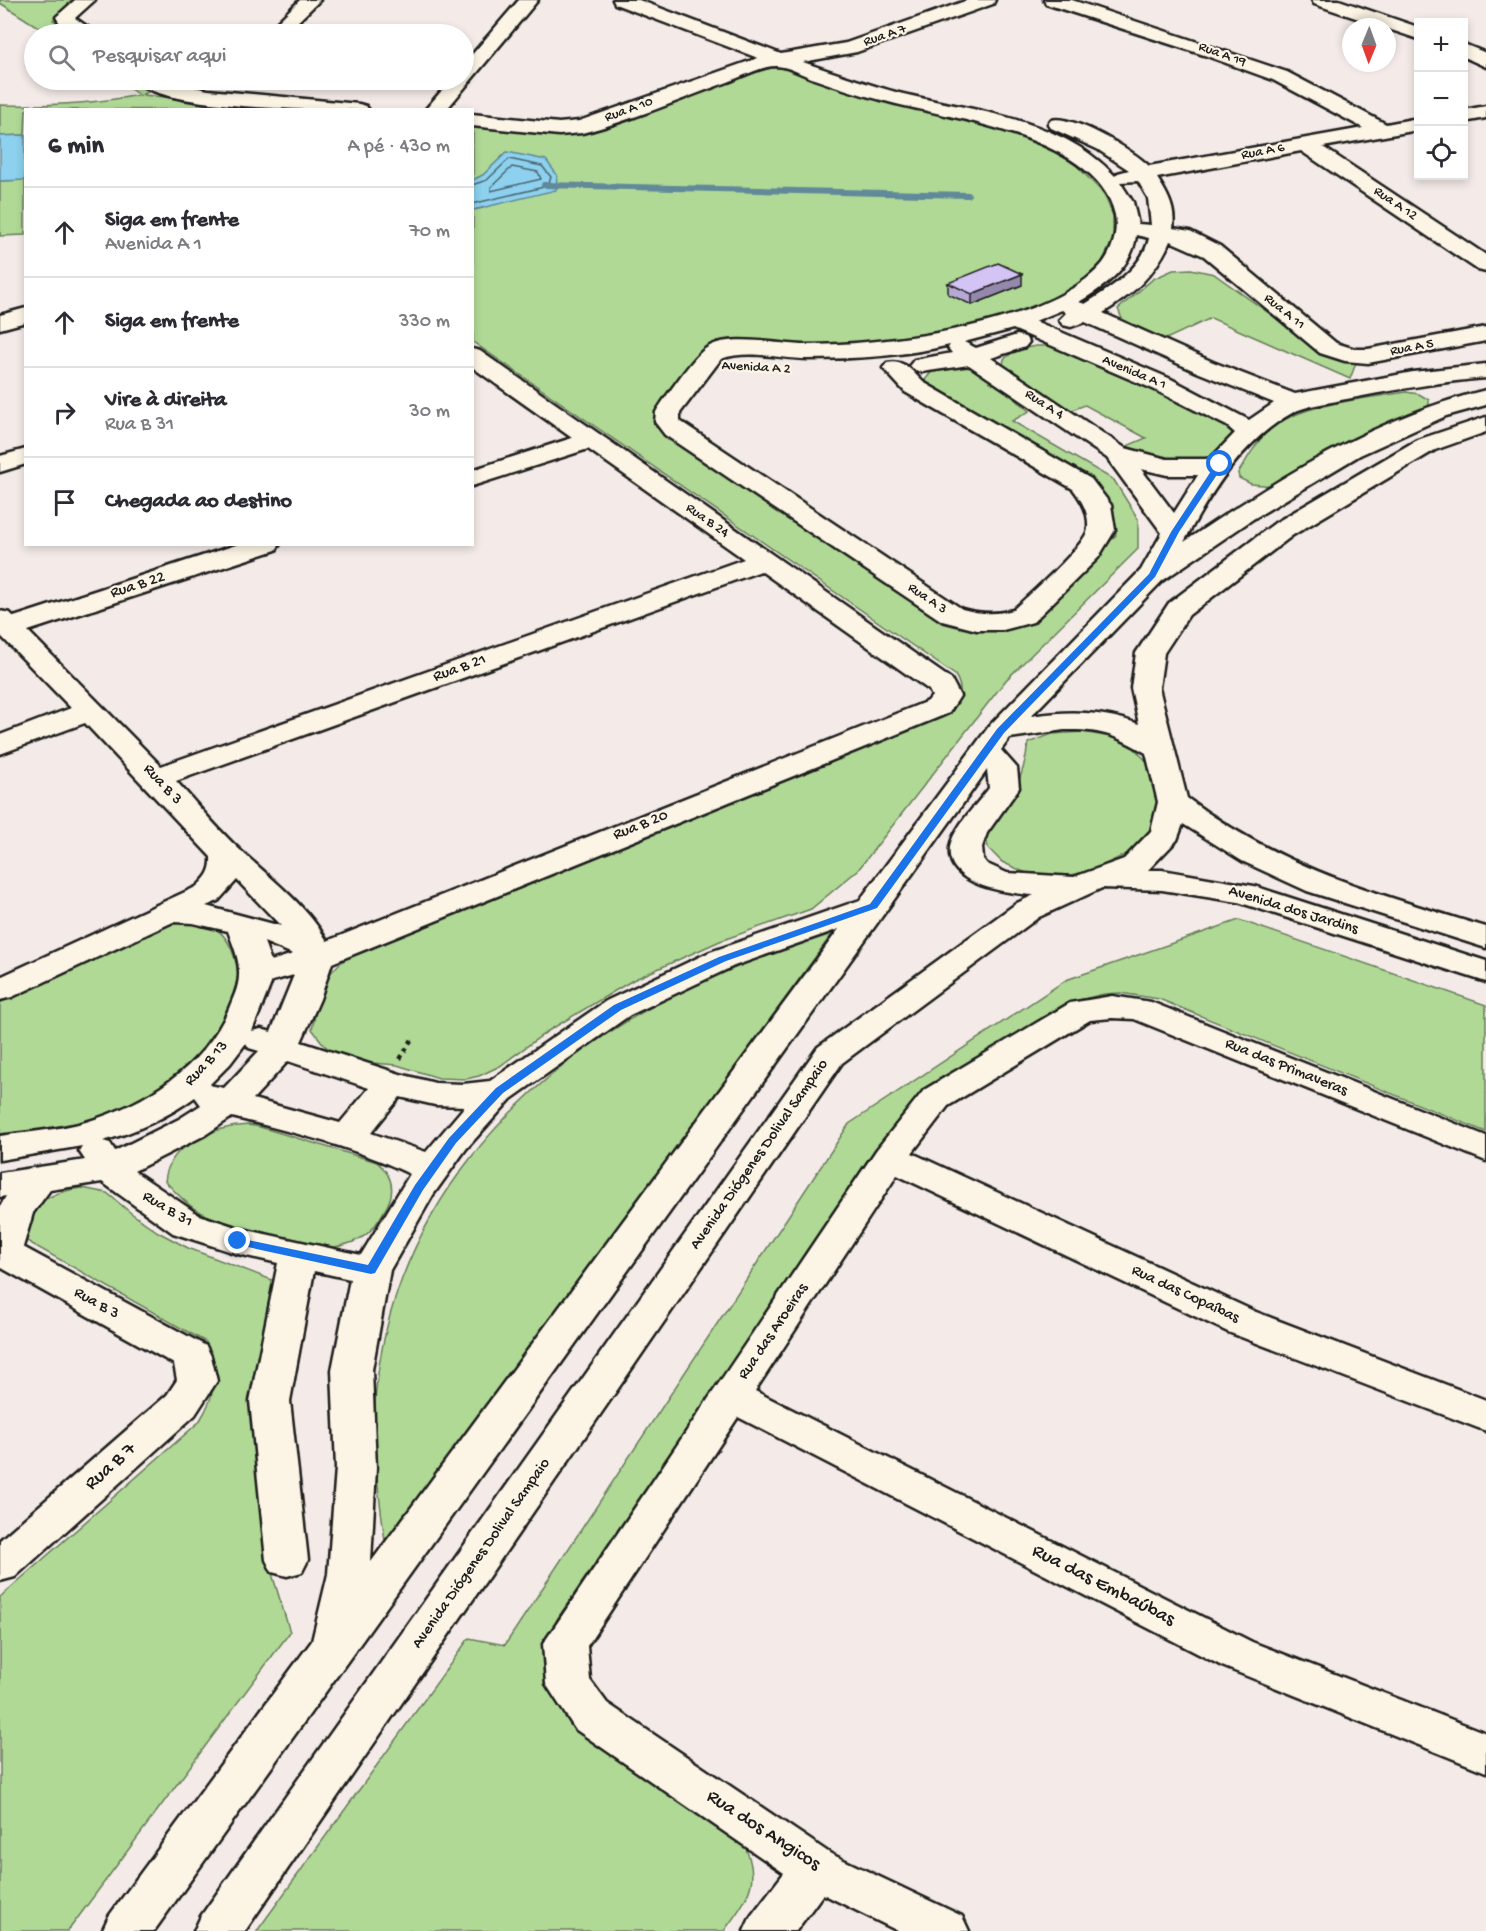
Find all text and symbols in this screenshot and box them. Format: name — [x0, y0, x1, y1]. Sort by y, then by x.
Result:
north arrow — [1342, 18, 1396, 72]
map controls — [1414, 18, 1468, 180]
button: + — [1414, 18, 1468, 72]
street label: Rua A 7 — [861, 21, 909, 51]
search box — [24, 24, 474, 90]
street label: Rua A 19 — [1196, 39, 1248, 71]
icon: search — [45, 41, 78, 74]
text: Pesquisar aqui — [93, 44, 227, 70]
button: − — [1414, 72, 1468, 126]
street label: Rua A 10 — [603, 93, 656, 127]
button: locate — [1414, 126, 1468, 180]
text: 6 min — [48, 132, 104, 163]
text: A pé · 430 m — [347, 136, 450, 159]
street label: Rua A 6 — [1240, 139, 1287, 165]
street label: Rua A 12 — [1370, 183, 1420, 225]
text: Siga em frente — [105, 208, 239, 234]
icon: ahead — [48, 216, 81, 249]
text: 70 m — [409, 221, 450, 244]
text: Avenida A 1 — [105, 234, 202, 257]
street label: Rua A 11 — [1260, 290, 1308, 334]
icon: ahead — [48, 306, 81, 339]
text: Siga em frente — [105, 309, 239, 335]
text: 330 m — [399, 311, 450, 334]
street label: Rua A 5 — [1389, 335, 1435, 361]
street label: Avenida A 1 — [1099, 352, 1169, 394]
street label: Avenida A 2 — [721, 358, 791, 378]
street label: Rua A 4 — [1021, 386, 1067, 424]
text: Vire à direita — [105, 388, 227, 414]
icon: right — [48, 396, 81, 429]
text: 30 m — [409, 401, 450, 424]
text: Rua B 31 — [105, 414, 174, 437]
route start — [1206, 450, 1232, 476]
icon: arrive — [48, 486, 81, 519]
text: Chegada ao destino — [105, 489, 292, 515]
street label: Rua B 24 — [682, 500, 732, 542]
street label: Rua B 22 — [108, 568, 168, 604]
street label: Rua A 3 — [904, 580, 950, 618]
street label: Rua B 21 — [431, 651, 489, 687]
street label: Rua B 3 — [138, 761, 186, 809]
street label: Rua B 20 — [611, 806, 671, 846]
street label: Avenida dos Jardins — [1226, 882, 1361, 940]
street label: Rua das Primaveras — [1222, 1035, 1351, 1102]
street label: Rua B 13 — [181, 1037, 233, 1091]
street label: Avenida Diógenes Dolival Sampaio — [687, 1056, 833, 1254]
street label: Rua B 31 — [138, 1188, 196, 1232]
route end — [224, 1227, 250, 1253]
street label: Rua das Copaíbas — [1128, 1262, 1243, 1329]
street label: Rua das Aroeiras — [735, 1279, 814, 1384]
street label: Rua B 3 — [70, 1284, 122, 1324]
street label: Rua B 7 — [81, 1438, 142, 1496]
street label: Avenida Diógenes Dolival Sampaio — [409, 1455, 555, 1653]
street label: Rua das Embaúbas — [1028, 1540, 1179, 1632]
street label: Rua dos Angicos — [702, 1786, 825, 1877]

